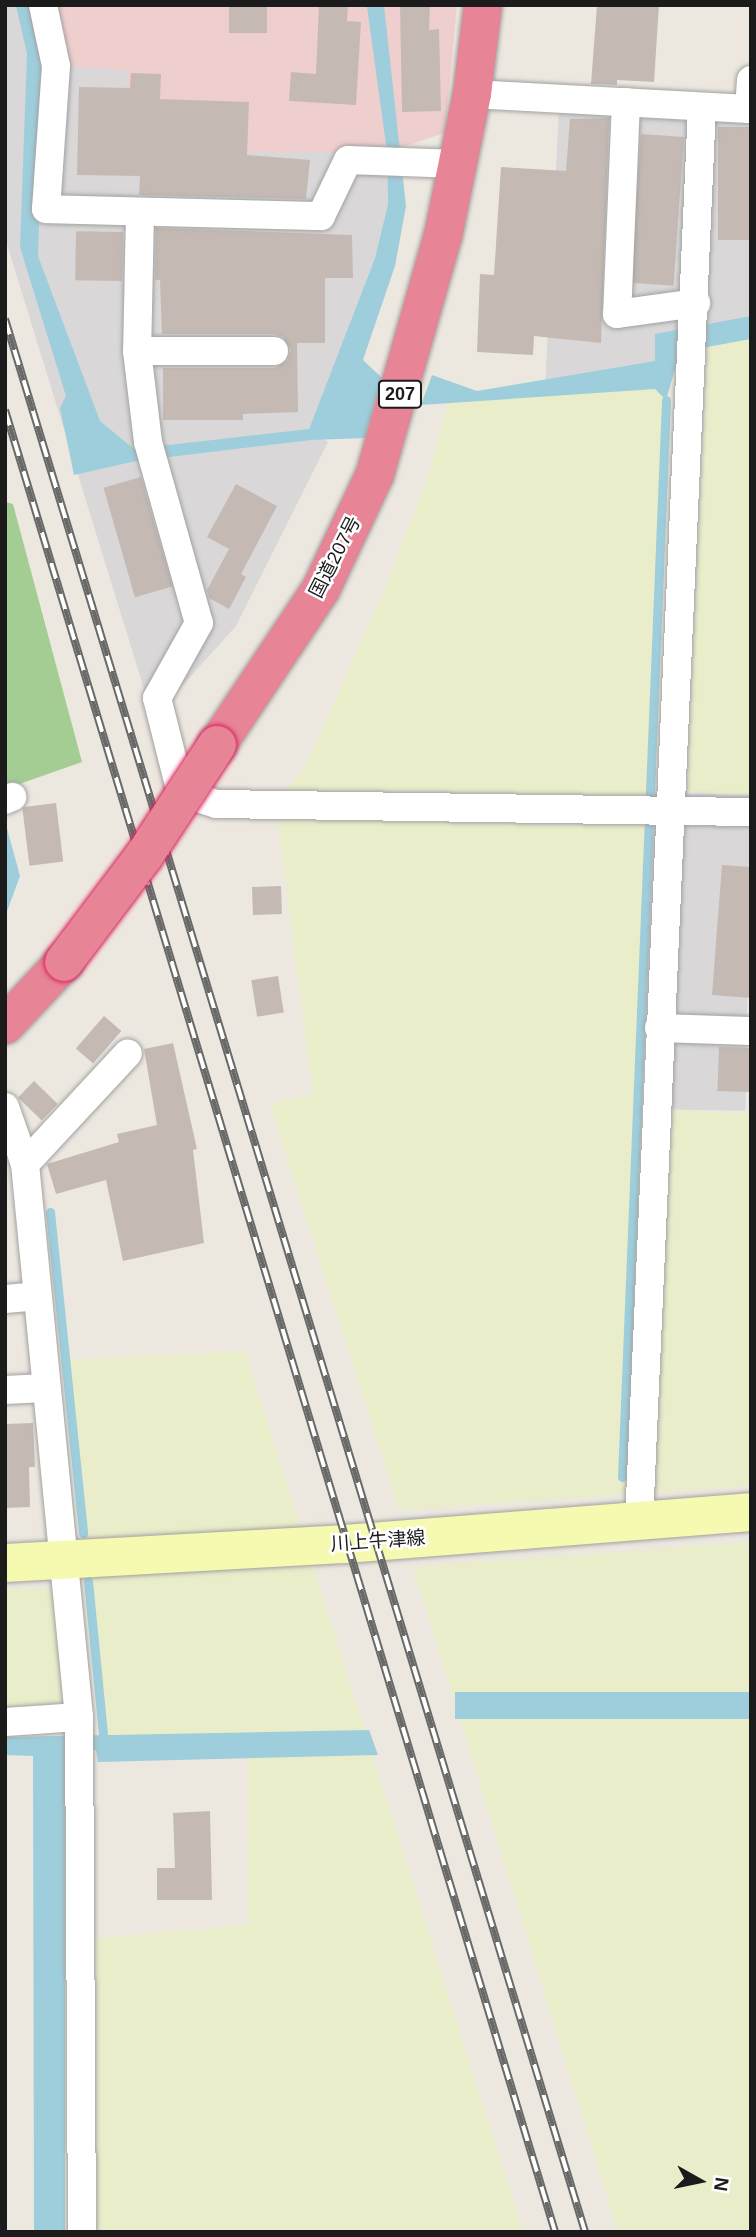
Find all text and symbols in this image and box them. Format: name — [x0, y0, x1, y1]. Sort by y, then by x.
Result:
road number: 207 — [377, 380, 423, 408]
street label: 国道207号 — [305, 512, 365, 602]
street label: 川上牛津線 — [330, 1526, 426, 1556]
north arrow — [665, 2146, 735, 2216]
text: N — [710, 2176, 733, 2193]

